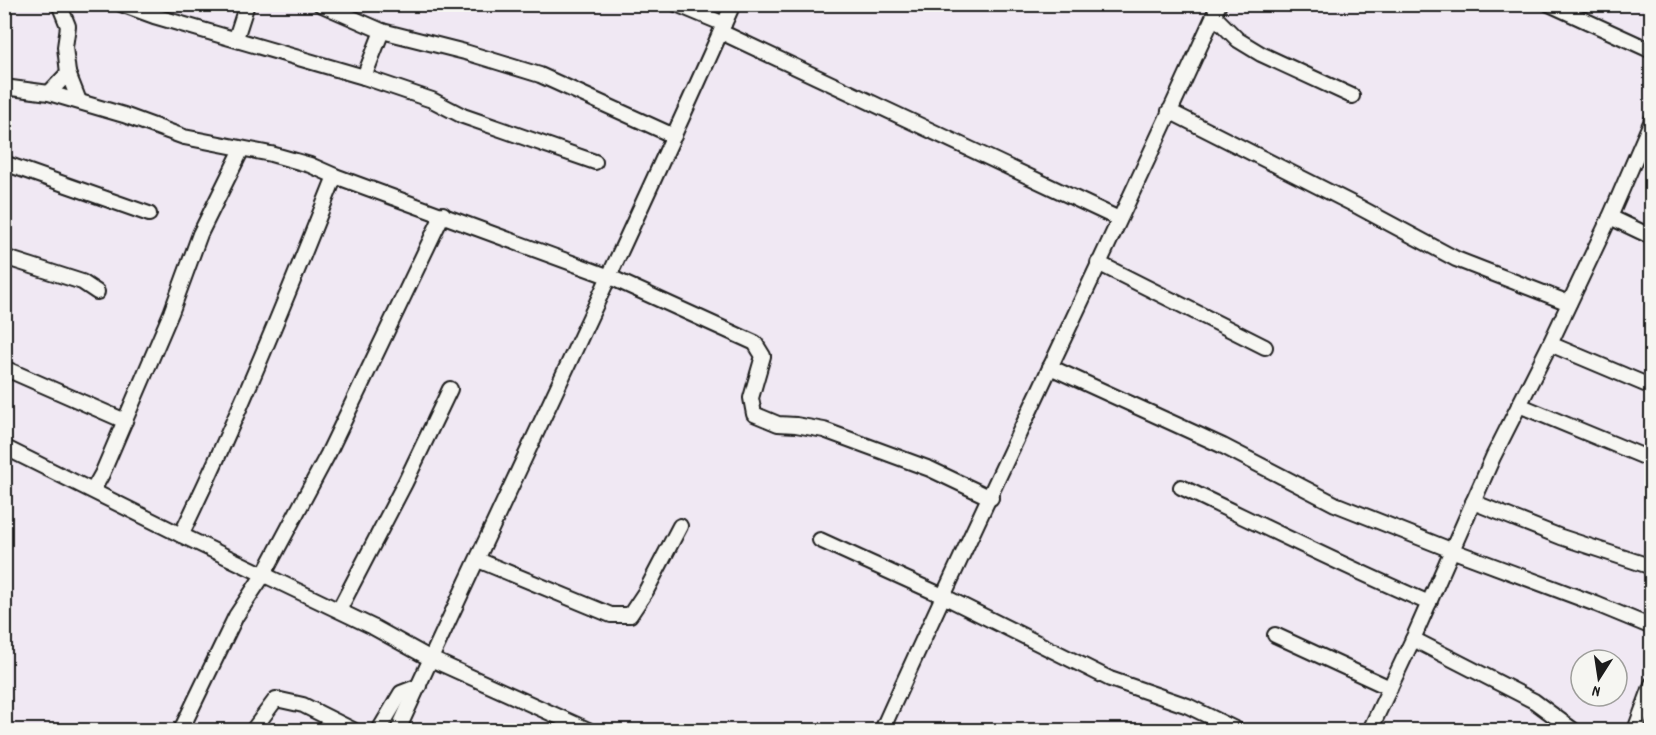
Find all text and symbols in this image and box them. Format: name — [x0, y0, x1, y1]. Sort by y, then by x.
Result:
north arrow — [1569, 648, 1629, 708]
text: N — [1590, 678, 1603, 702]

